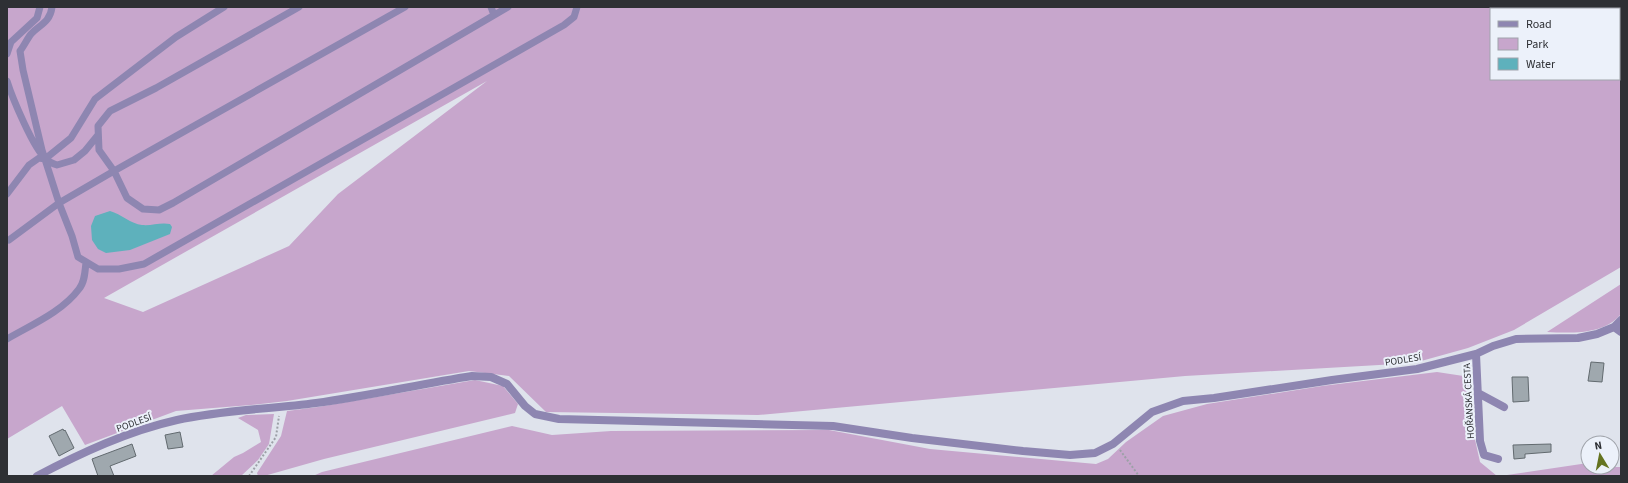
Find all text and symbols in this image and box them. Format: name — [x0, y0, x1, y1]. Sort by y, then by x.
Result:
legend — [1490, 8, 1620, 80]
text: Road — [1526, 16, 1552, 33]
text: Park — [1526, 36, 1548, 53]
text: Water — [1526, 56, 1556, 73]
street label: PODLESÍ — [1384, 350, 1423, 370]
street label: HOŘANSKÁ CESTA — [1460, 362, 1478, 439]
street label: PODLESÍ — [114, 410, 154, 436]
north arrow — [1580, 435, 1620, 475]
text: N — [1593, 438, 1603, 454]

